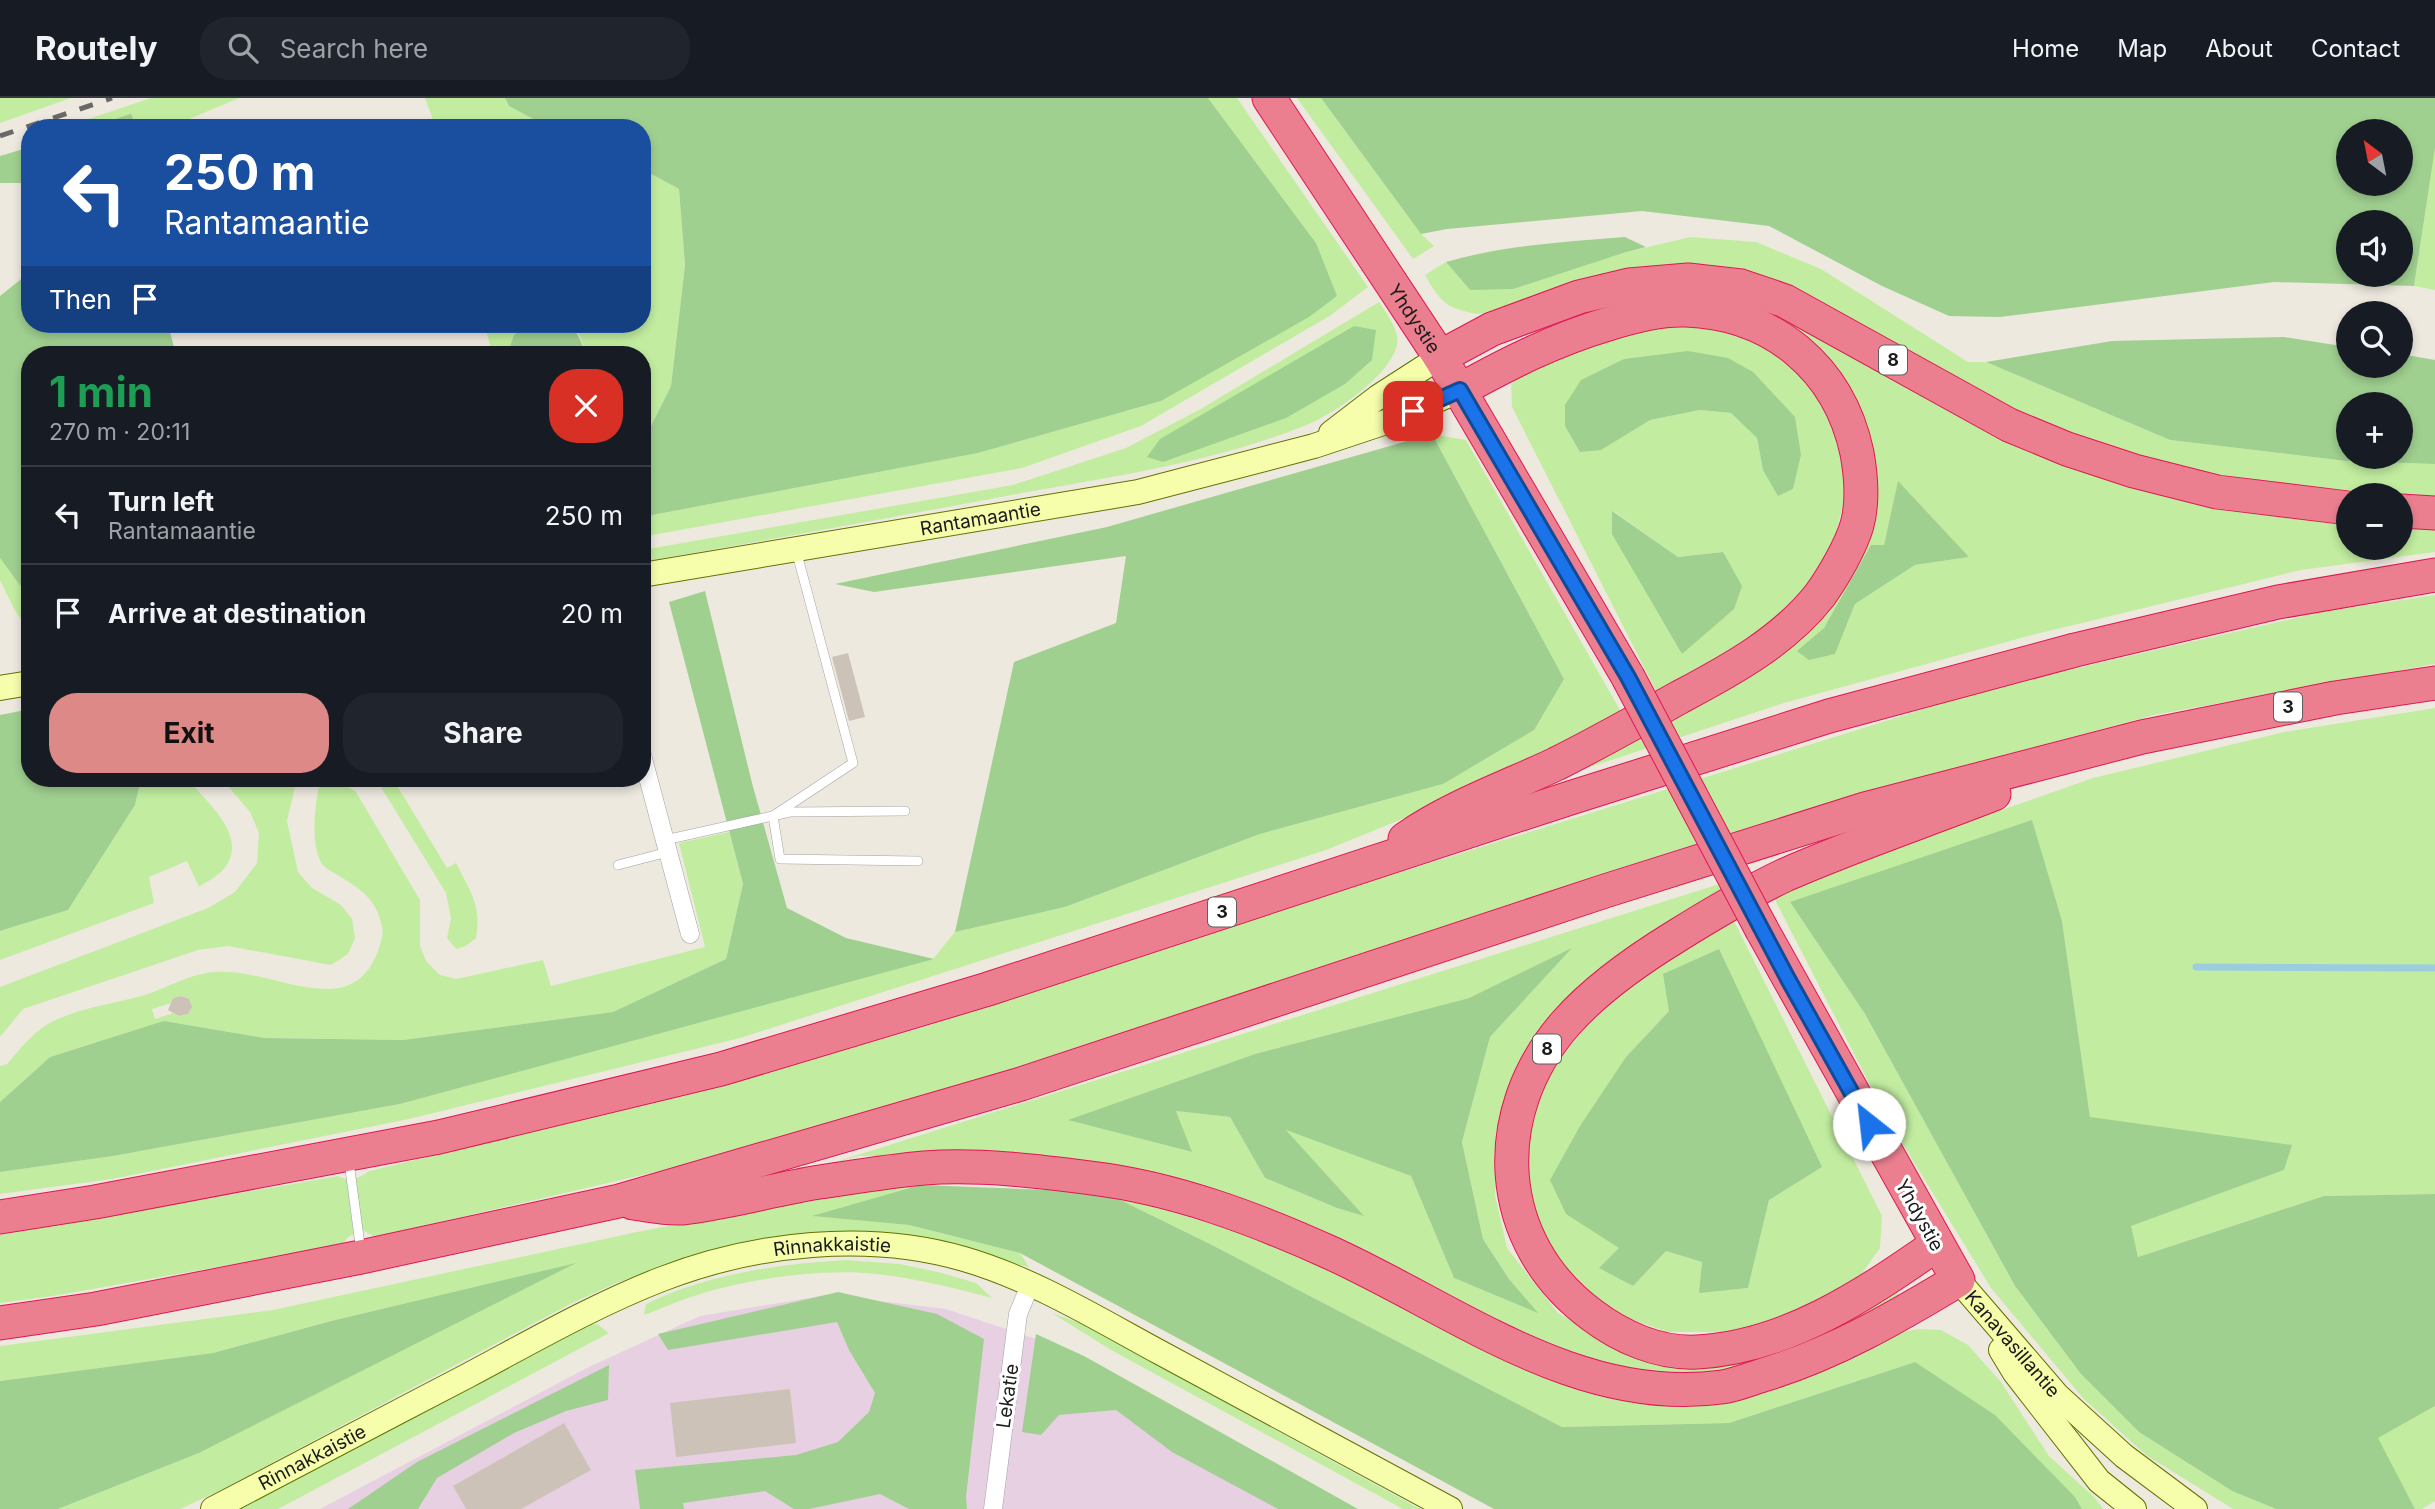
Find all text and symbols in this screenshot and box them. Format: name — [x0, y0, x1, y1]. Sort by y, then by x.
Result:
search box — [200, 17, 690, 80]
text: Routely — [35, 28, 158, 68]
icon: search — [224, 29, 262, 67]
text: Search here — [280, 33, 428, 64]
text: Home — [2012, 34, 2079, 63]
text: Map — [2117, 34, 2167, 63]
text: About — [2205, 34, 2273, 63]
text: Contact — [2311, 34, 2400, 63]
north arrow — [2336, 119, 2413, 196]
map controls — [2336, 119, 2413, 560]
text: 250 m — [164, 143, 316, 202]
icon: left — [49, 147, 140, 238]
text: Rantamaantie — [164, 203, 370, 242]
button: sound — [2336, 210, 2413, 287]
street label: Yhdystie — [1383, 279, 1445, 358]
icon: arrive — [126, 280, 164, 318]
text: Then — [49, 284, 112, 315]
button: search — [2336, 301, 2413, 378]
road number: 8 — [1879, 346, 1907, 374]
text: 1 min — [49, 366, 153, 417]
button: close — [549, 369, 623, 443]
pin — [1383, 381, 1443, 441]
icon: arrive — [1394, 392, 1432, 430]
button: + — [2336, 392, 2413, 469]
text: 270 m · 20:11 — [49, 418, 190, 446]
button: − — [2336, 483, 2413, 560]
text: Turn left — [108, 486, 214, 517]
icon: left — [49, 496, 87, 534]
street label: Rantamaantie — [918, 497, 1043, 540]
text: 250 m — [545, 500, 623, 531]
text: Rantamaantie — [108, 517, 256, 545]
icon: arrive — [49, 594, 87, 632]
text: Arrive at destination — [108, 598, 367, 629]
text: 20 m — [561, 598, 623, 629]
road number: 3 — [2274, 692, 2302, 722]
button: Exit — [49, 693, 329, 773]
button: Share — [343, 693, 623, 773]
road number: 3 — [1208, 898, 1236, 926]
road number: 8 — [1533, 1034, 1561, 1064]
position arrow — [1832, 1087, 1906, 1161]
street label: Yhdystie — [1890, 1175, 1949, 1255]
street label: Rinnakkaistie — [772, 1233, 892, 1261]
street label: Kanavasillantie — [1960, 1286, 2065, 1402]
street label: Lekatie — [992, 1362, 1023, 1430]
street label: Rinnakkaistie — [255, 1420, 370, 1495]

